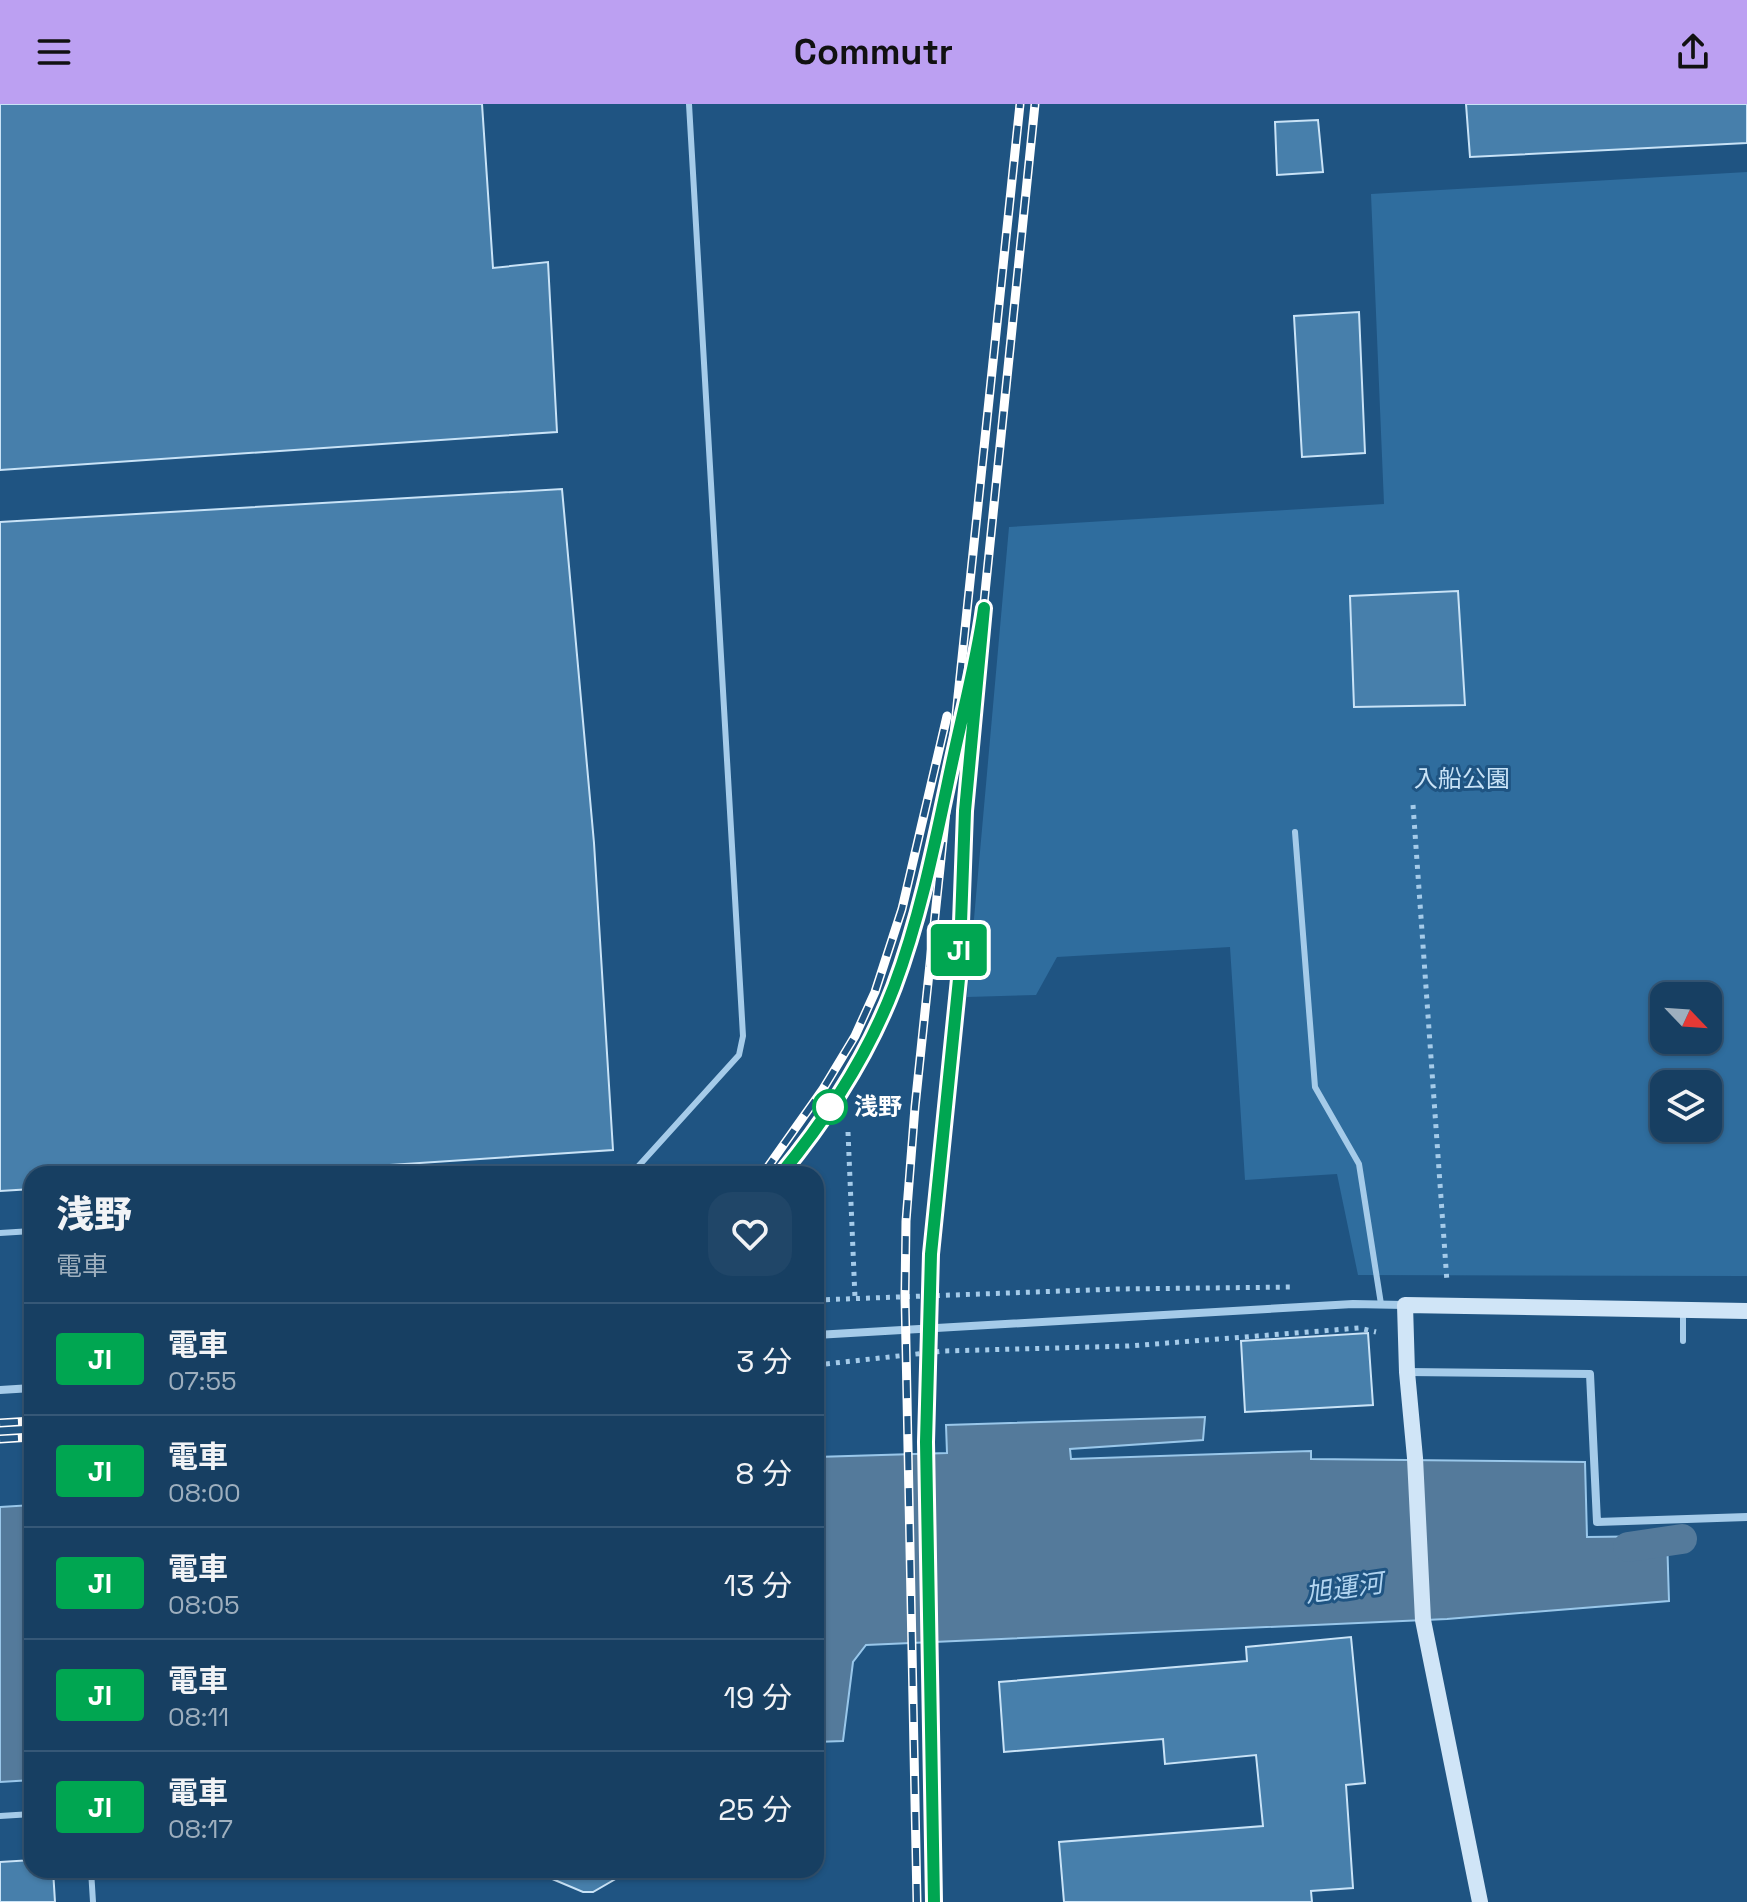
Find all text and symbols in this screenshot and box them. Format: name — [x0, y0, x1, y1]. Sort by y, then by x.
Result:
text: Commutr — [794, 29, 953, 75]
icon: menu — [32, 30, 76, 74]
icon: share — [1671, 30, 1715, 74]
park label: 入船公園 — [1414, 763, 1510, 794]
line badge: JI — [923, 924, 995, 976]
text: JI — [947, 932, 971, 968]
north arrow — [1650, 982, 1722, 1054]
map controls — [1650, 982, 1722, 1142]
button: layers — [1650, 1070, 1722, 1142]
marker: 浅野 — [813, 1090, 847, 1124]
place label: 浅野 — [854, 1091, 902, 1122]
text: 浅野 — [56, 1191, 132, 1239]
button: heart — [708, 1192, 792, 1276]
text: 電車 — [56, 1249, 108, 1283]
text: 電車 — [168, 1325, 228, 1364]
text: JI — [88, 1341, 112, 1377]
text: 3 分 — [736, 1342, 792, 1381]
text: 07:55 — [168, 1364, 237, 1398]
text: 電車 — [168, 1437, 228, 1476]
text: JI — [88, 1453, 112, 1489]
text: 8 分 — [736, 1454, 792, 1493]
text: 08:00 — [168, 1476, 241, 1510]
text: 電車 — [168, 1549, 228, 1588]
text: JI — [88, 1565, 112, 1601]
water label: 旭運河 — [1303, 1565, 1390, 1610]
text: 13 分 — [724, 1566, 792, 1605]
text: 08:05 — [168, 1588, 240, 1622]
text: 電車 — [168, 1661, 228, 1700]
text: JI — [88, 1677, 112, 1713]
text: 19 分 — [723, 1678, 792, 1717]
text: 08:11 — [168, 1700, 229, 1734]
text: 電車 — [168, 1773, 228, 1812]
text: JI — [88, 1789, 112, 1825]
text: 25 分 — [718, 1790, 792, 1829]
text: 08:17 — [168, 1812, 233, 1846]

